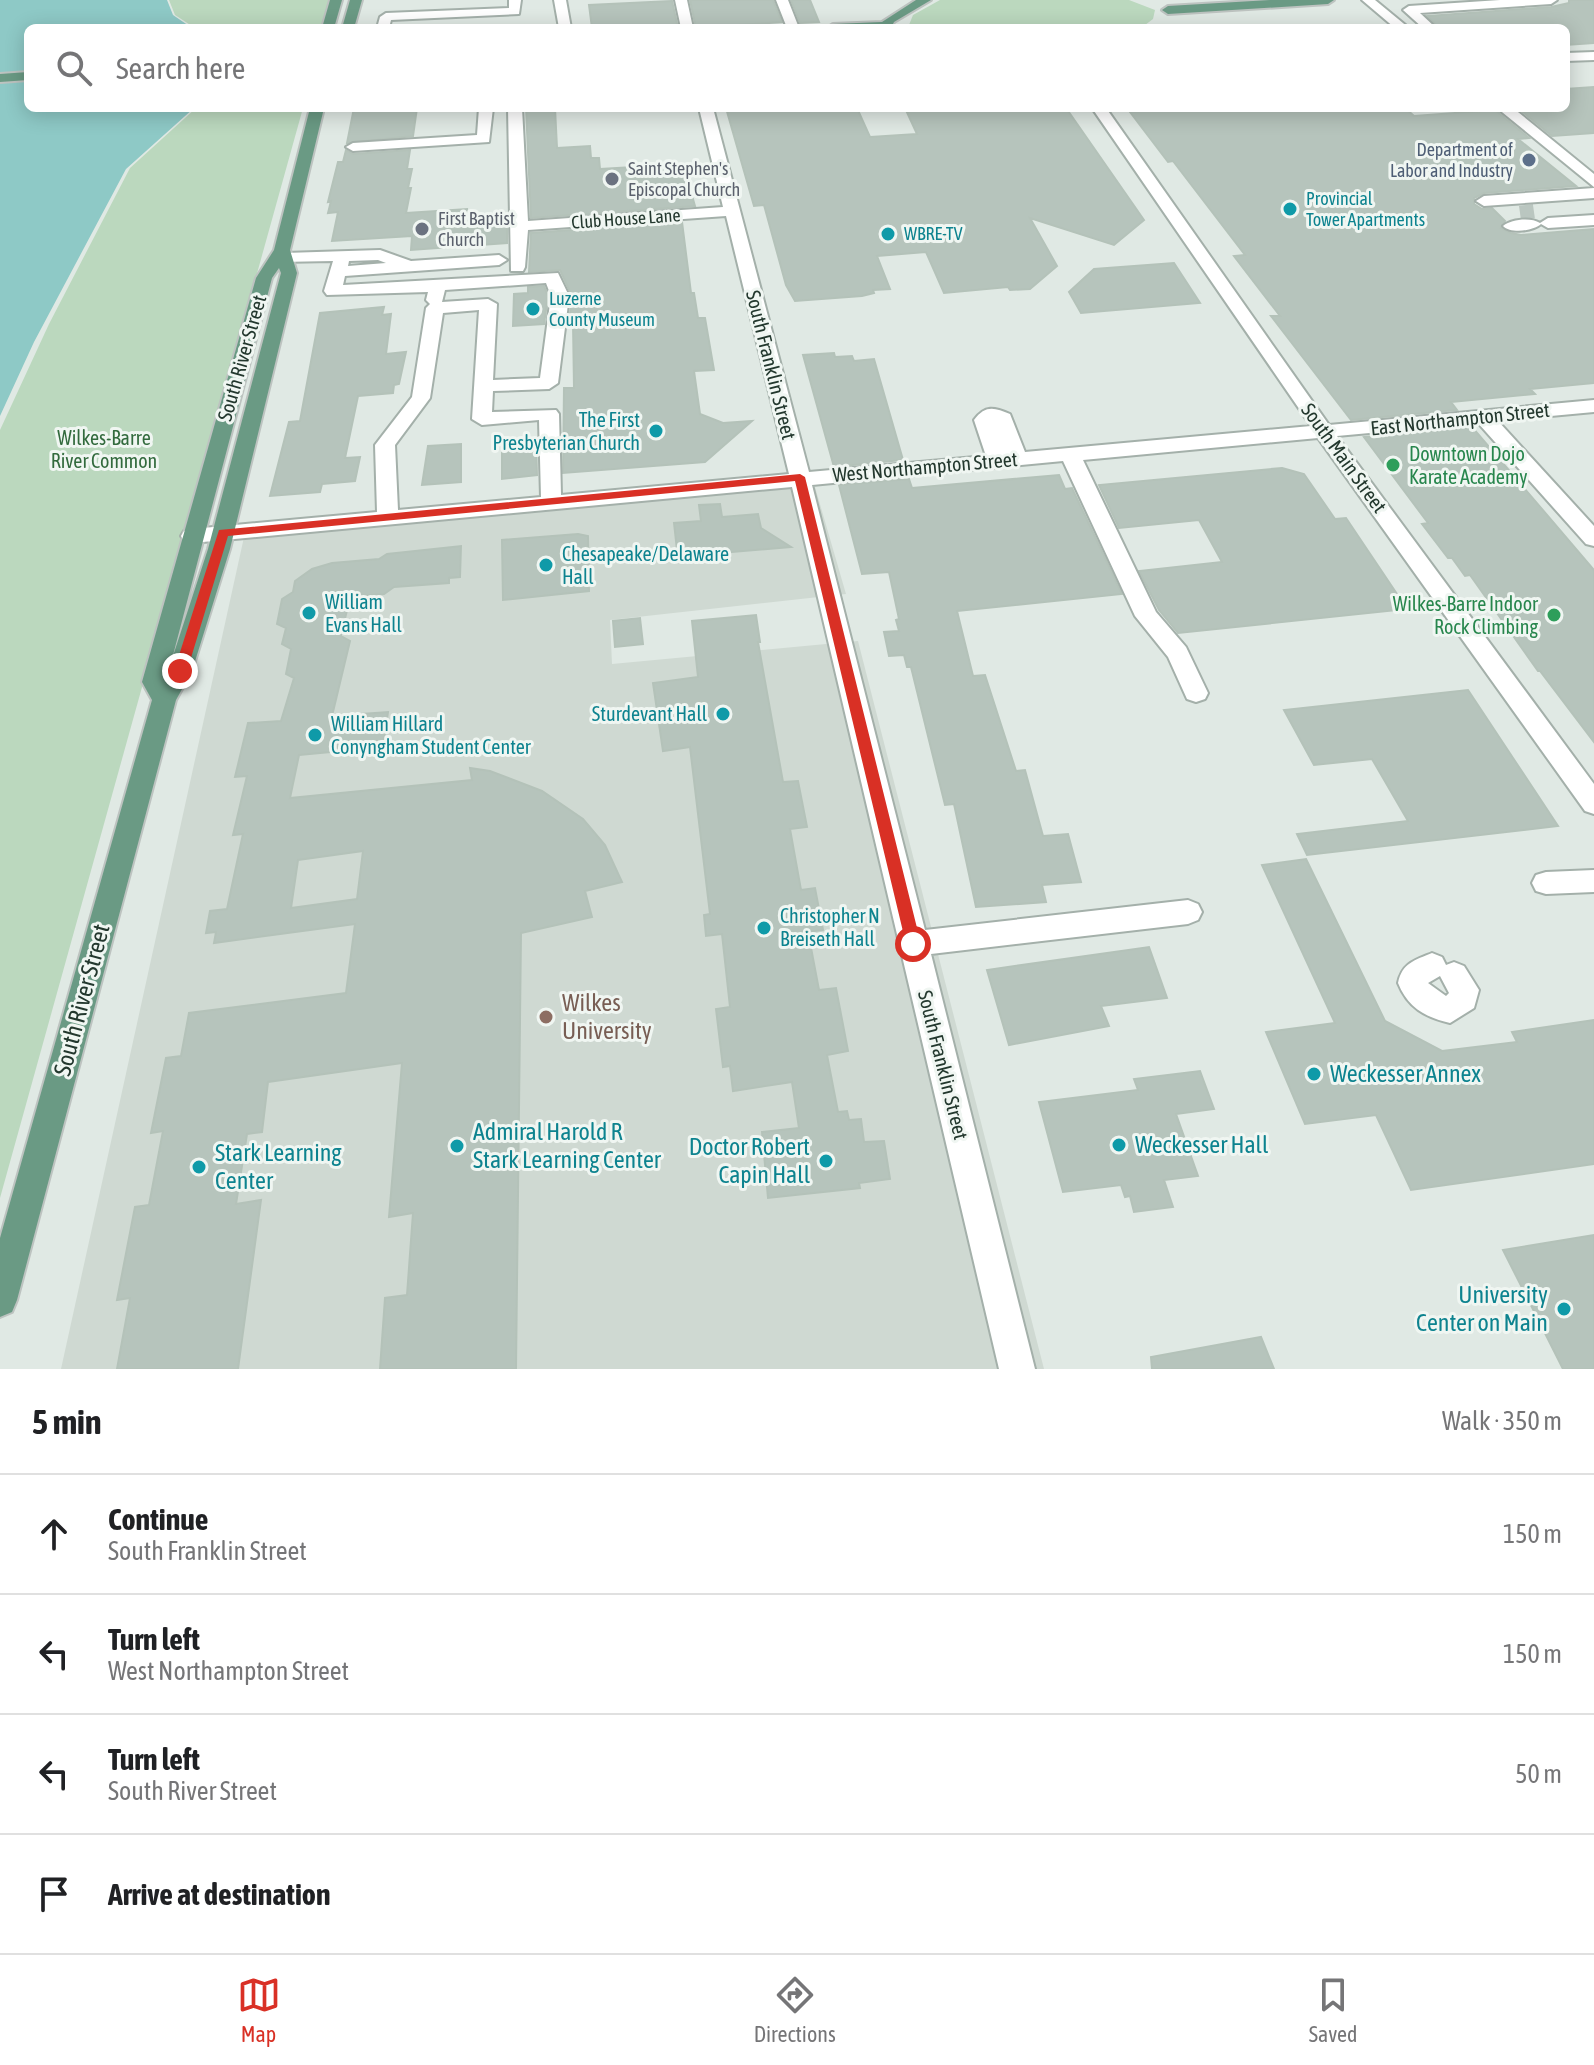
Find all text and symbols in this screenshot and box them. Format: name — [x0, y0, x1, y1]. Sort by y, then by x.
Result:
search box — [24, 24, 1570, 112]
icon: search — [52, 46, 96, 90]
text: Search here — [116, 51, 245, 85]
place label: Department of Labor and Industry — [1390, 139, 1513, 181]
marker: Department of Labor and Industry — [1520, 151, 1538, 169]
place label: Saint Stephen's Episcopal Church — [628, 158, 740, 200]
marker: Saint Stephen's Episcopal Church — [603, 170, 621, 188]
place label: Provincial Tower Apartments — [1306, 188, 1425, 230]
marker: Provincial Tower Apartments — [1281, 200, 1299, 218]
street label: Club House Lane — [571, 204, 681, 233]
place label: First Baptist Church — [438, 208, 515, 250]
marker: First Baptist Church — [413, 220, 431, 238]
place label: WBRE-TV — [904, 223, 963, 244]
marker: WBRE-TV — [879, 225, 897, 243]
place label: Luzerne County Museum — [549, 288, 655, 330]
street label: South Franklin Street — [742, 288, 801, 442]
street label: South River Street — [213, 292, 271, 423]
marker: Luzerne County Museum — [524, 300, 542, 318]
street label: East Northampton Street — [1369, 398, 1551, 439]
street label: South Main Street — [1297, 399, 1392, 517]
place label: The First Presbyterian Church — [492, 408, 640, 454]
marker: The First Presbyterian Church — [647, 422, 665, 440]
park label: Wilkes-Barre River Common — [51, 426, 157, 472]
place label: Downtown Dojo Karate Academy — [1409, 442, 1528, 488]
street label: West Northampton Street — [832, 447, 1019, 486]
marker: Downtown Dojo Karate Academy — [1384, 456, 1402, 474]
place label: Chesapeake/Delaware Hall — [562, 542, 729, 588]
marker: Chesapeake/Delaware Hall — [537, 556, 555, 574]
place label: William Evans Hall — [325, 590, 403, 636]
place label: Wilkes-Barre Indoor Rock Climbing — [1393, 592, 1539, 638]
marker: William Evans Hall — [300, 604, 318, 622]
marker: Wilkes-Barre Indoor Rock Climbing — [1545, 606, 1563, 624]
route end — [162, 653, 198, 689]
place label: Sturdevant Hall — [592, 702, 708, 725]
marker: Sturdevant Hall — [714, 705, 732, 723]
place label: William Hillard Conyngham Student Center — [331, 712, 532, 758]
marker: William Hillard Conyngham Student Center — [306, 726, 324, 744]
place label: Christopher N Breiseth Hall — [780, 904, 880, 950]
marker: Christopher N Breiseth Hall — [755, 919, 773, 937]
street label: South River Street — [48, 921, 115, 1079]
route start — [895, 926, 931, 962]
street label: South Franklin Street — [914, 988, 973, 1142]
place label: Wilkes University — [562, 989, 652, 1044]
marker: Wilkes University — [537, 1008, 555, 1026]
place label: Weckesser Annex — [1330, 1060, 1481, 1087]
marker: Weckesser Annex — [1305, 1065, 1323, 1083]
place label: Admiral Harold R Stark Learning Center — [473, 1118, 662, 1173]
place label: Weckesser Hall — [1135, 1131, 1269, 1158]
place label: Doctor Robert Capin Hall — [689, 1133, 811, 1188]
marker: Weckesser Hall — [1110, 1136, 1128, 1154]
marker: Admiral Harold R Stark Learning Center — [448, 1137, 466, 1155]
place label: Stark Learning Center — [215, 1139, 342, 1194]
marker: Doctor Robert Capin Hall — [817, 1152, 835, 1170]
marker: Stark Learning Center — [190, 1158, 208, 1176]
place label: University Center on Main — [1416, 1281, 1548, 1336]
marker: University Center on Main — [1555, 1300, 1573, 1318]
text: 5 min — [32, 1402, 101, 1441]
text: Walk · 350 m — [1442, 1406, 1562, 1436]
text: Continue — [108, 1502, 208, 1536]
icon: ahead — [32, 1512, 76, 1556]
text: 150 m — [1503, 1519, 1562, 1549]
text: South Franklin Street — [108, 1536, 307, 1566]
text: Turn left — [108, 1622, 200, 1656]
icon: left — [32, 1632, 76, 1676]
text: 150 m — [1503, 1639, 1562, 1669]
text: West Northampton Street — [108, 1656, 349, 1686]
text: Turn left — [108, 1742, 200, 1776]
icon: left — [32, 1752, 76, 1796]
text: 50 m — [1515, 1759, 1562, 1789]
text: South River Street — [108, 1776, 277, 1806]
icon: arrive — [32, 1872, 76, 1916]
text: Arrive at destination — [108, 1877, 330, 1911]
tab: Map — [237, 1973, 281, 2047]
tab: Directions — [754, 1973, 836, 2047]
tab: Saved — [1309, 1973, 1357, 2047]

